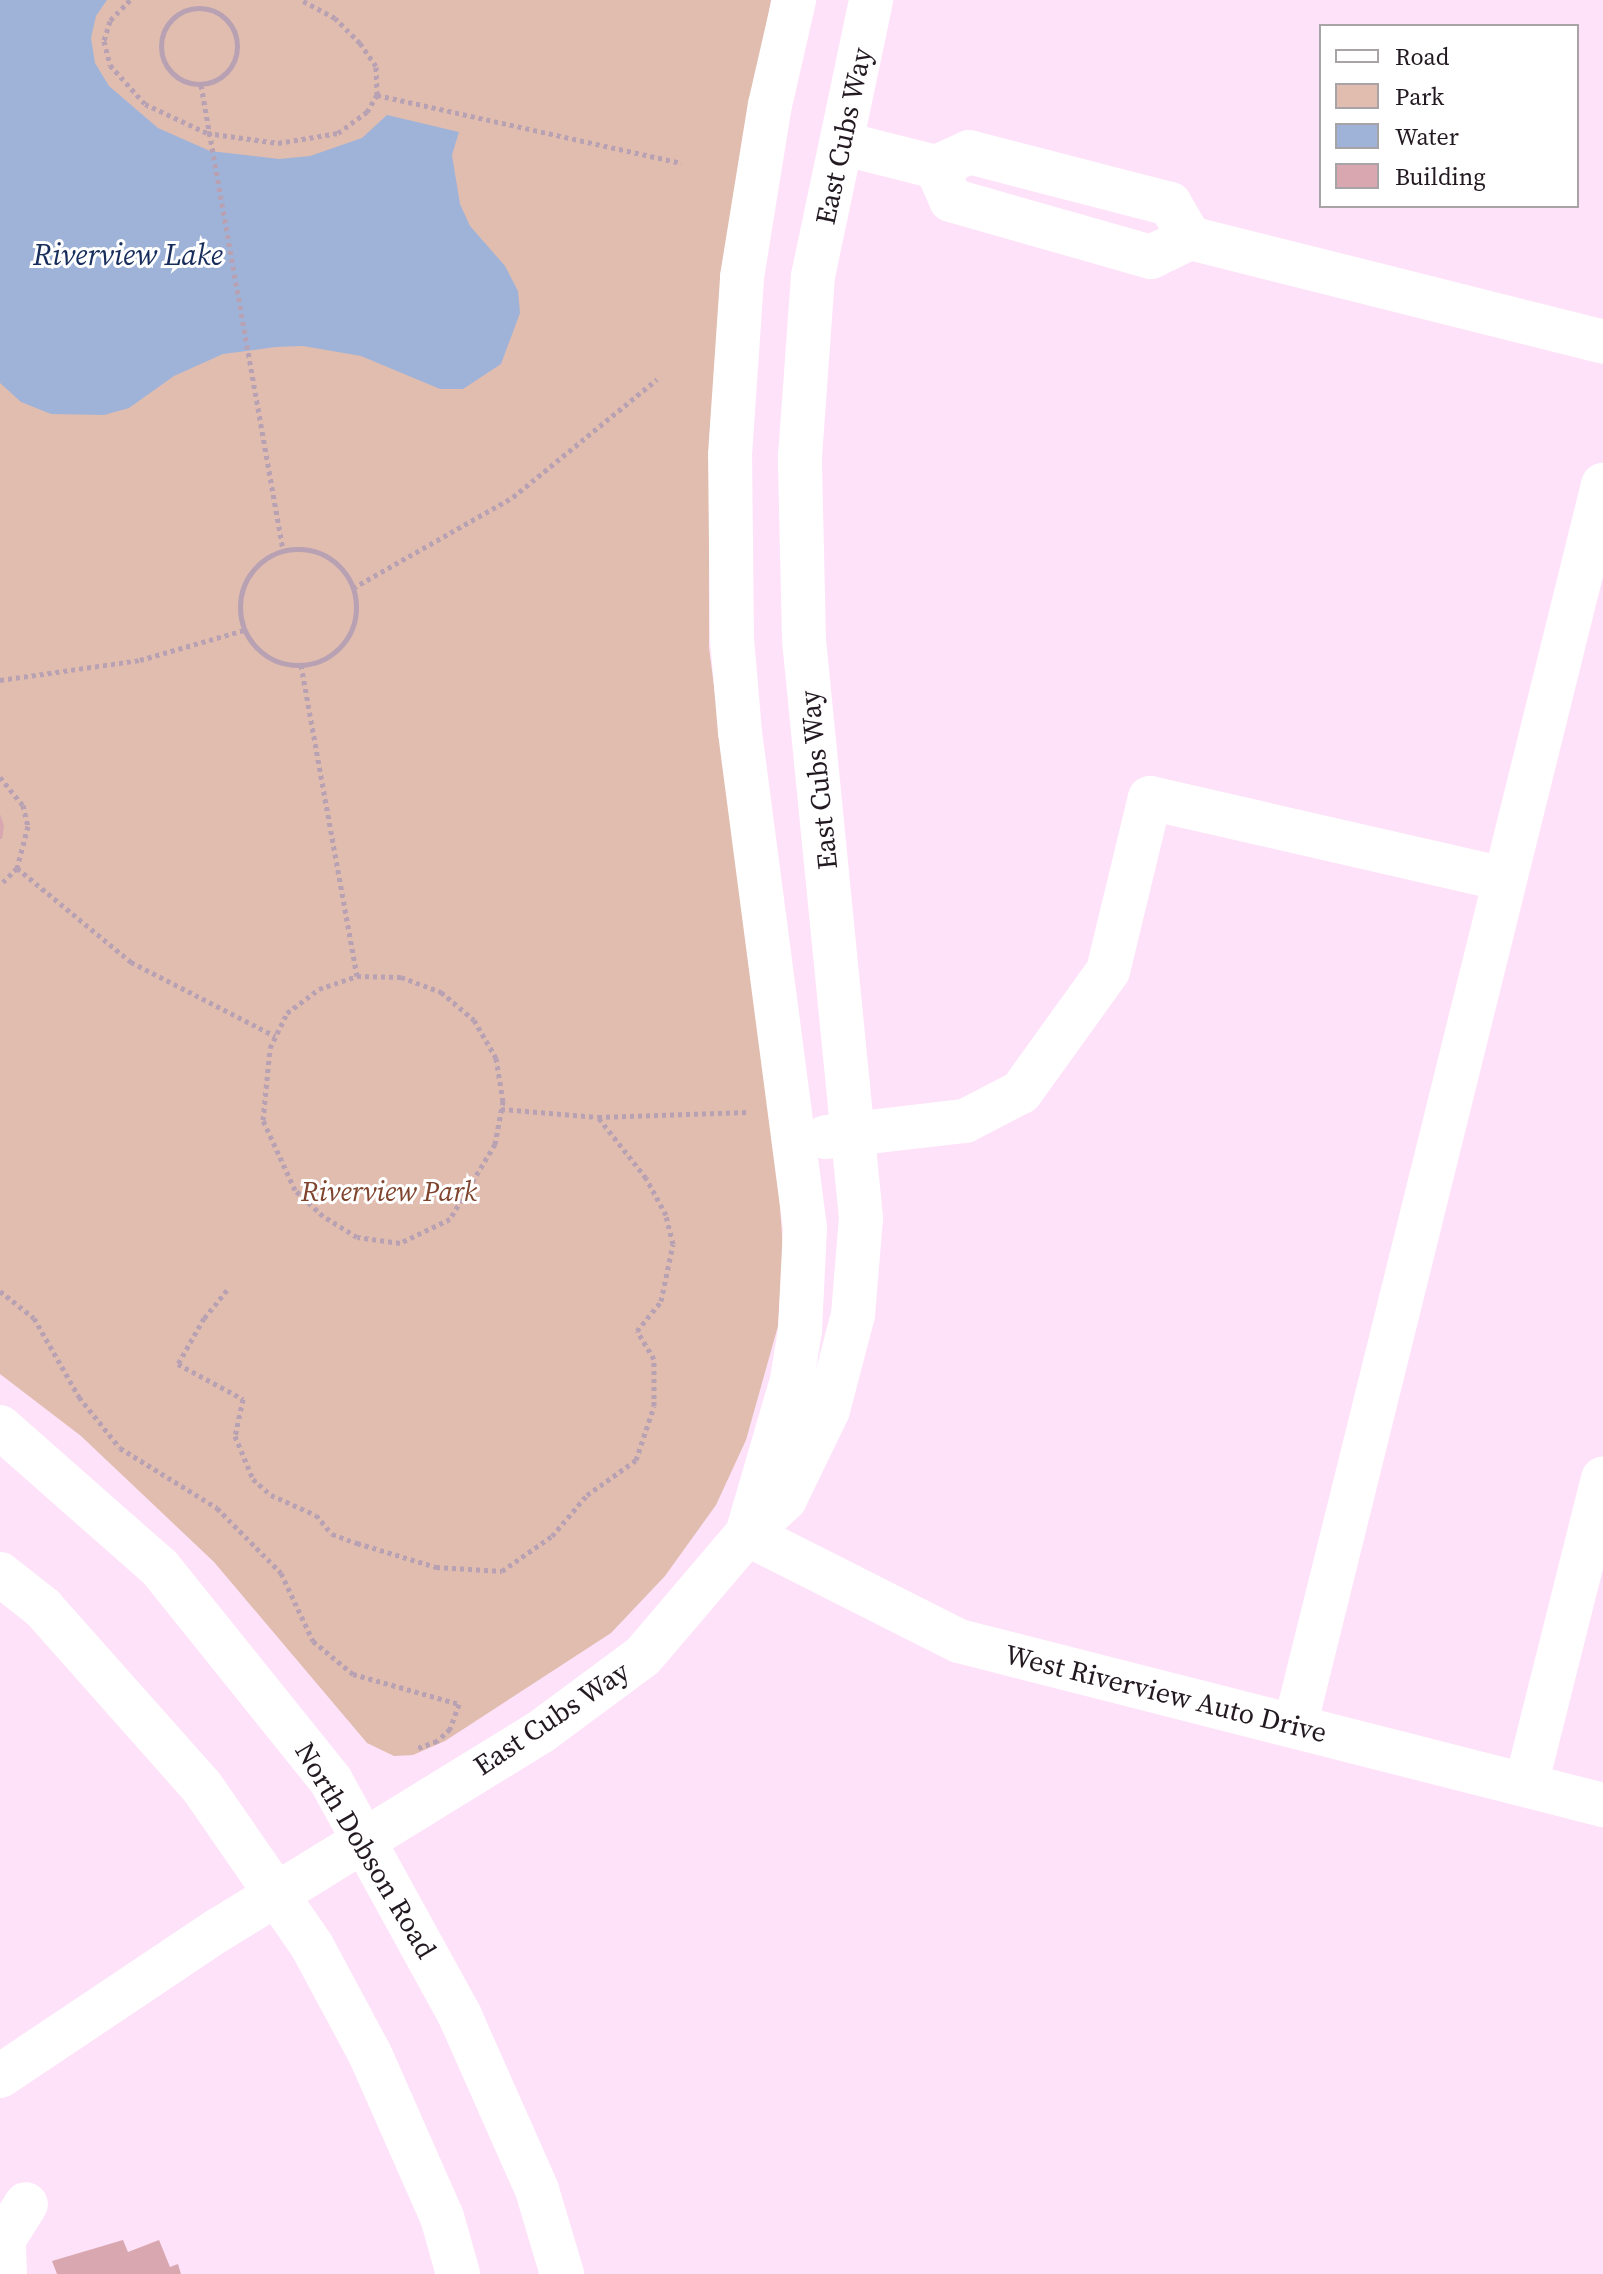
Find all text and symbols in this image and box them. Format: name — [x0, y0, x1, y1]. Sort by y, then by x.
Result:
legend — [1319, 24, 1579, 208]
text: Road — [1395, 40, 1449, 73]
street label: East Cubs Way — [808, 44, 878, 228]
text: Park — [1395, 80, 1444, 113]
text: Water — [1395, 120, 1459, 153]
text: Building — [1395, 160, 1486, 193]
water label: Riverview Lake — [33, 237, 223, 273]
street label: East Cubs Way — [792, 688, 844, 872]
park label: Riverview Park — [301, 1174, 477, 1208]
street label: West Riverview Auto Drive — [1002, 1637, 1330, 1749]
street label: East Cubs Way — [467, 1654, 635, 1782]
street label: North Dobson Road — [288, 1736, 444, 1964]

